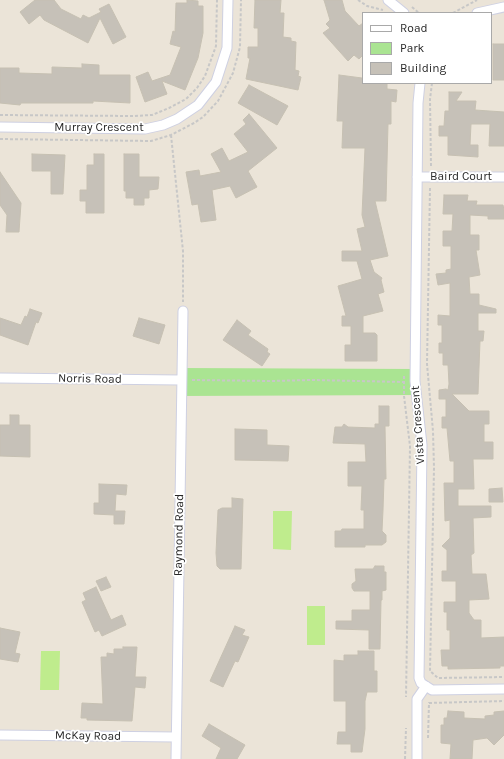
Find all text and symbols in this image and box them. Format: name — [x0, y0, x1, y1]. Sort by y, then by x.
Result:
legend — [362, 12, 492, 84]
text: Road — [400, 21, 428, 35]
text: Park — [400, 41, 424, 55]
text: Building — [400, 61, 446, 75]
street label: Murray Crescent — [54, 121, 144, 135]
street label: Baird Court — [430, 170, 492, 184]
street label: Norris Road — [58, 371, 122, 387]
street label: Vista Crescent — [408, 385, 428, 465]
street label: Raymond Road — [171, 494, 187, 576]
street label: McKay Road — [55, 728, 121, 744]

